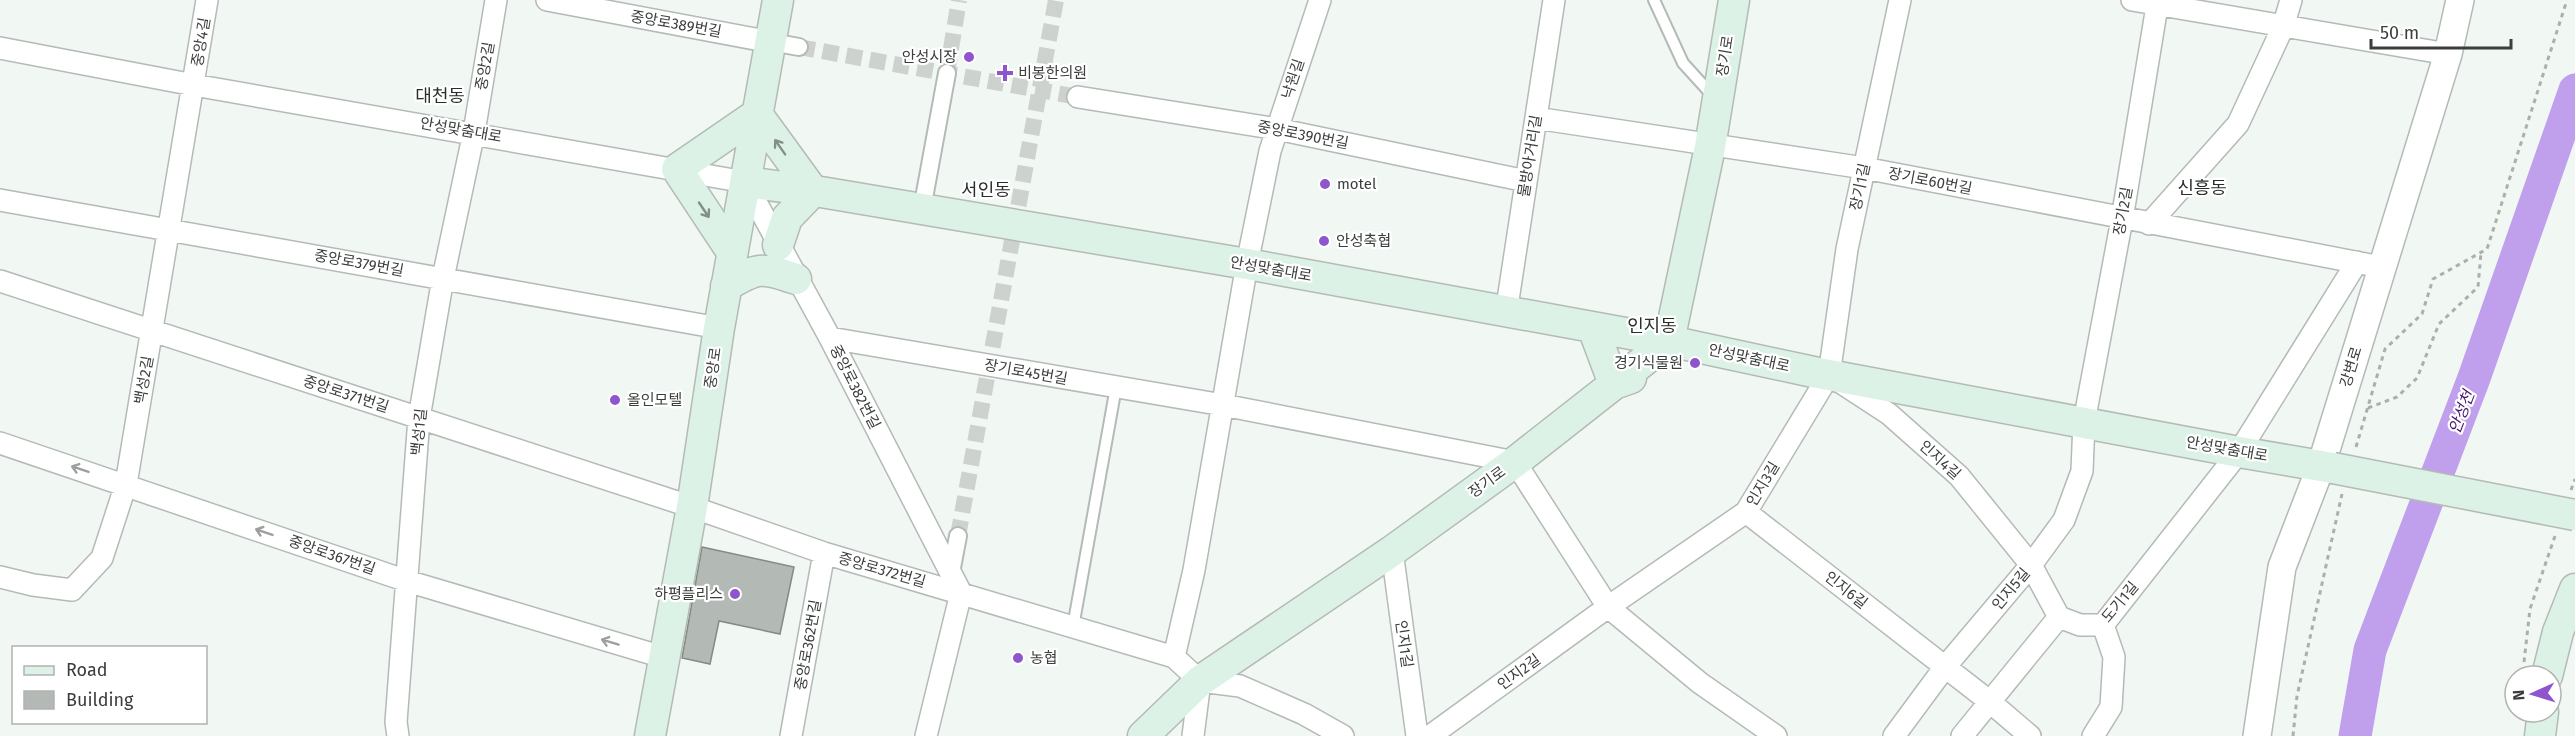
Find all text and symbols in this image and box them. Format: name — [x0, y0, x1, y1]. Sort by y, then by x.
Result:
street label: 중앙로389번길 — [629, 7, 723, 41]
scale bar — [2371, 12, 2510, 50]
street label: 중앙4길 — [188, 16, 214, 68]
text: 50 m — [2380, 22, 2419, 44]
street label: 장기로 — [1713, 34, 1737, 78]
street label: 중앙2길 — [472, 40, 498, 92]
place label: 안성시장 — [902, 48, 957, 66]
marker: 안성시장 — [962, 50, 976, 64]
street label: 낙원길 — [1278, 57, 1308, 101]
marker: 비봉한의원 — [996, 64, 1014, 82]
place label: 비봉한의원 — [1018, 64, 1087, 82]
district label: 대천동 — [415, 85, 465, 107]
street label: 안성맞춤대로 — [419, 114, 503, 146]
street label: 물방아거리길 — [1515, 114, 1545, 198]
street label: 중앙로390번길 — [1256, 117, 1350, 153]
one-way arrow — [774, 139, 786, 155]
street label: 장기1길 — [1846, 162, 1874, 212]
street label: 장기로60번길 — [1886, 164, 1974, 198]
place label: motel — [1337, 175, 1377, 193]
marker: motel — [1318, 177, 1332, 191]
district label: 신흥동 — [2177, 177, 2227, 199]
district label: 서인동 — [961, 179, 1011, 201]
street label: 장기2길 — [2110, 185, 2136, 237]
one-way arrow — [698, 202, 711, 219]
place label: 안성축협 — [1336, 232, 1391, 250]
marker: 안성축협 — [1317, 234, 1331, 248]
street label: 중앙로379번길 — [313, 246, 405, 280]
street label: 안성맞춤대로 — [1229, 253, 1313, 285]
district label: 인지동 — [1627, 315, 1677, 337]
street label: 안성맞춤대로 — [1707, 341, 1791, 375]
street label: 중앙로382번길 — [826, 342, 884, 432]
street label: 강변로 — [2336, 345, 2366, 389]
street label: 중앙로 — [701, 346, 725, 390]
street label: 백성2길 — [131, 354, 157, 406]
place label: 경기식물원 — [1614, 354, 1683, 372]
street label: 장기로45번길 — [983, 356, 1069, 388]
marker: 경기식물원 — [1688, 356, 1702, 370]
street label: 중앙로371번길 — [301, 372, 391, 416]
water label: 안성천 — [2445, 386, 2479, 436]
place label: 올인모텔 — [627, 391, 682, 409]
marker: 올인모텔 — [608, 393, 622, 407]
street label: 백성1길 — [408, 407, 430, 457]
street label: 안성맞춤대로 — [2185, 433, 2269, 465]
street label: 인지4길 — [1916, 437, 1964, 483]
street label: 인지3길 — [1743, 458, 1783, 510]
one-way arrow — [71, 462, 90, 473]
street label: 장기로 — [1465, 463, 1509, 501]
one-way arrow — [255, 525, 274, 536]
street label: 중앙로367번길 — [286, 532, 378, 578]
street label: 중앙로372번길 — [836, 549, 928, 591]
street label: 인지5길 — [1988, 564, 2034, 614]
street label: 인지6길 — [1821, 568, 1871, 612]
street label: 도기1길 — [2098, 578, 2142, 626]
place label: 하평플리스 — [654, 585, 723, 603]
marker: 하평플리스 — [728, 587, 742, 601]
street label: 중앙로362번길 — [791, 598, 825, 692]
street label: 인지1길 — [1392, 619, 1416, 669]
one-way arrow — [601, 636, 620, 647]
legend — [12, 646, 207, 724]
place label: 농협 — [1030, 649, 1058, 667]
street label: 인지2길 — [1494, 650, 1544, 694]
marker: 농협 — [1011, 651, 1025, 665]
text: Road — [66, 659, 108, 681]
north arrow — [2503, 664, 2563, 724]
text: Building — [66, 689, 134, 711]
text: N — [2509, 689, 2528, 701]

